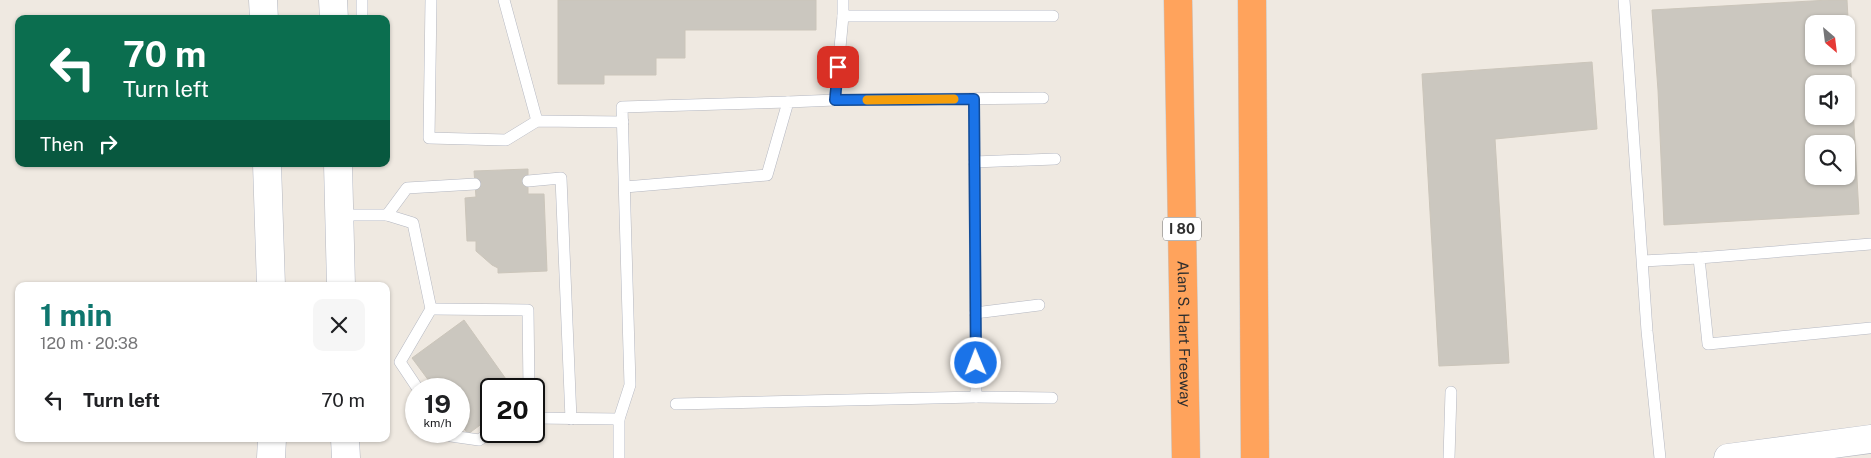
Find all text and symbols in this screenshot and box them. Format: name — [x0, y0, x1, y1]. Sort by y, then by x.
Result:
north arrow — [1805, 15, 1855, 65]
map controls — [1805, 15, 1855, 185]
text: 70 m — [123, 34, 206, 75]
icon: left — [40, 35, 105, 100]
pin — [817, 46, 859, 88]
icon: arrive — [824, 53, 852, 81]
button: sound — [1805, 75, 1855, 125]
text: Turn left — [123, 76, 209, 102]
icon: right — [94, 130, 122, 158]
text: Then — [40, 133, 84, 155]
button: search — [1805, 135, 1855, 185]
road number: I 80 — [1163, 218, 1201, 240]
street label: Alan S. Hart Freeway — [1175, 261, 1194, 407]
text: 1 min — [40, 297, 112, 333]
button: close — [313, 299, 365, 351]
text: 120 m · 20:38 — [40, 334, 138, 353]
position arrow — [949, 336, 1001, 388]
speed limit sign: 20 — [480, 378, 545, 443]
icon: left — [40, 386, 68, 414]
text: Turn left — [83, 389, 160, 411]
text: 70 m — [321, 389, 365, 411]
text: 19 — [424, 389, 451, 419]
text: km/h — [423, 416, 452, 430]

